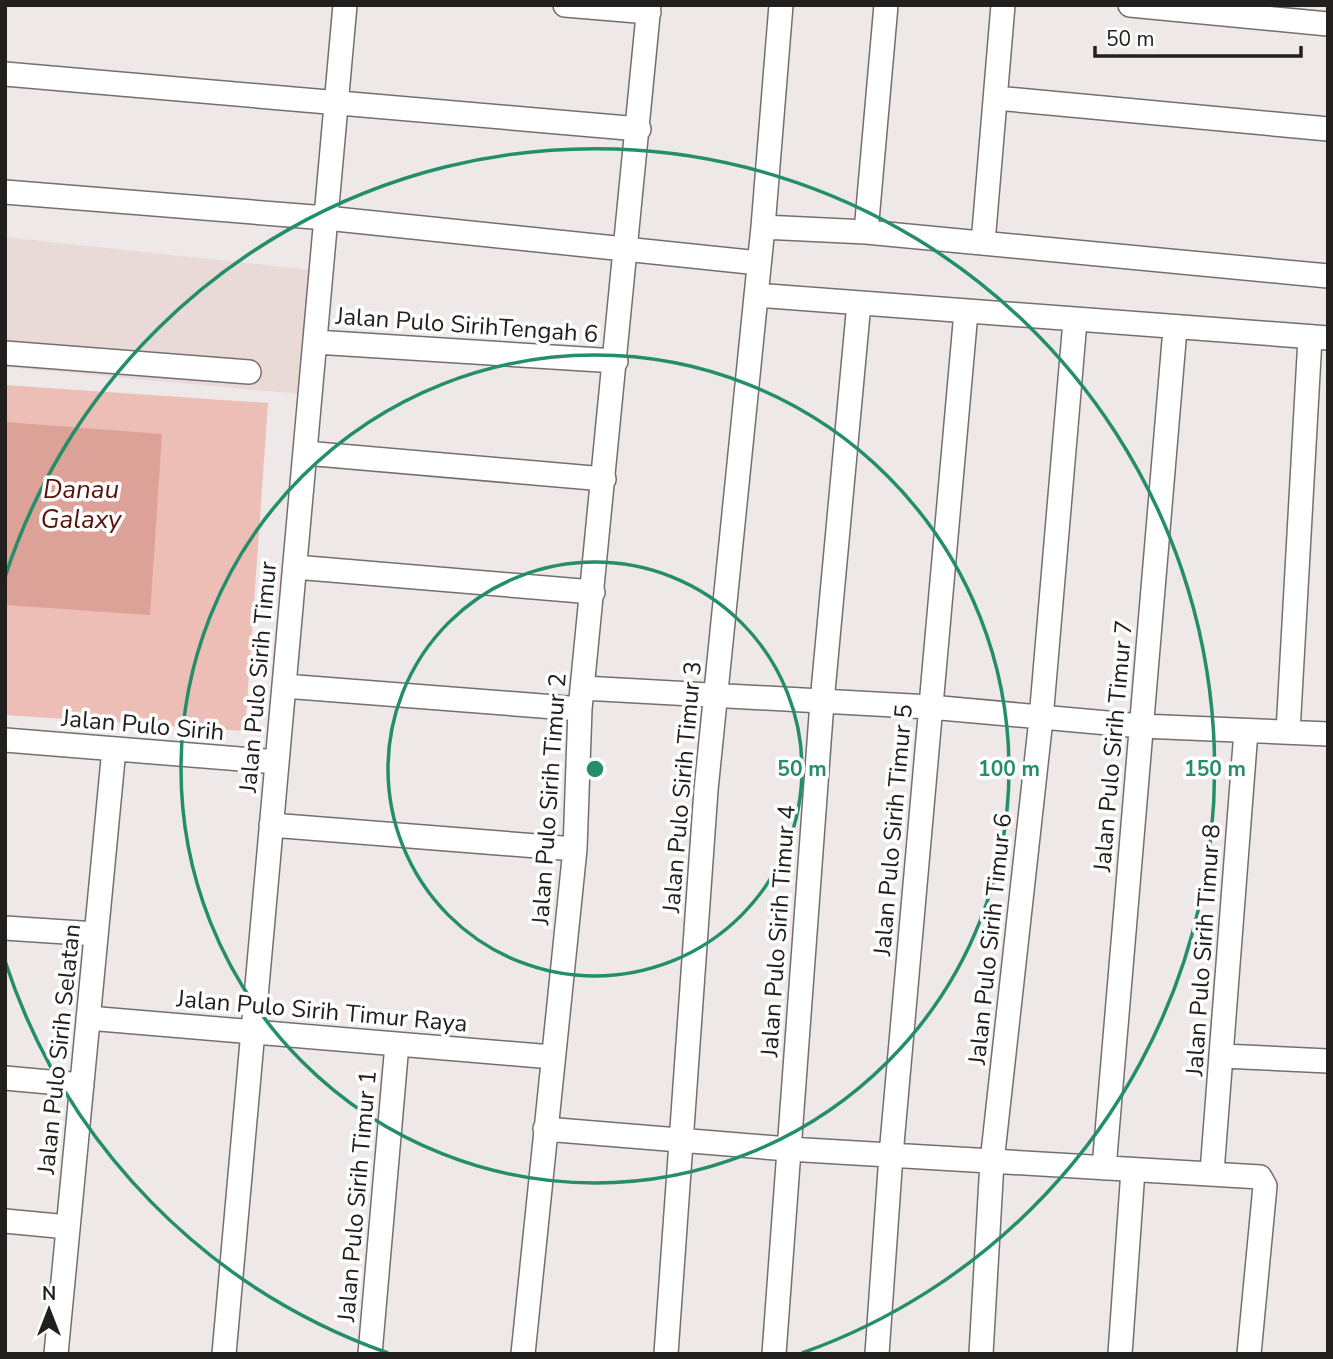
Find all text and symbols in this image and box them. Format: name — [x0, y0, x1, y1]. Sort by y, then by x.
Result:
scale bar — [1095, 14, 1302, 58]
text: 50 m — [1106, 25, 1155, 53]
street label: Jalan Pulo SirihTengah 6 — [334, 300, 599, 350]
water label: Danau Galaxy — [41, 472, 123, 537]
street label: Jalan Pulo Sirih Timur — [232, 560, 284, 795]
street label: Jalan Pulo Sirih Timur 7 — [1086, 619, 1140, 874]
street label: Jalan Pulo Sirih Timur 3 — [655, 660, 709, 915]
street label: Jalan Pulo Sirih Timur 2 — [524, 672, 574, 927]
street label: Jalan Pulo Sirih — [59, 702, 226, 748]
street label: Jalan Pulo Sirih Timur 5 — [866, 703, 920, 958]
text: 50 m — [777, 755, 827, 783]
text: 100 m — [978, 755, 1040, 783]
text: 150 m — [1184, 755, 1246, 783]
centre of rings — [583, 757, 607, 781]
street label: Jalan Pulo Sirih Timur 4 — [753, 804, 803, 1059]
street label: Jalan Pulo Sirih Timur 6 — [961, 812, 1019, 1067]
street label: Jalan Pulo Sirih Timur 8 — [1178, 823, 1228, 1078]
street label: Jalan Pulo Sirih Selatan — [30, 922, 88, 1177]
street label: Jalan Pulo Sirih Timur Raya — [174, 982, 469, 1040]
street label: Jalan Pulo Sirih Timur 1 — [330, 1069, 384, 1324]
north arrow — [14, 1275, 84, 1345]
text: N — [42, 1281, 56, 1307]

